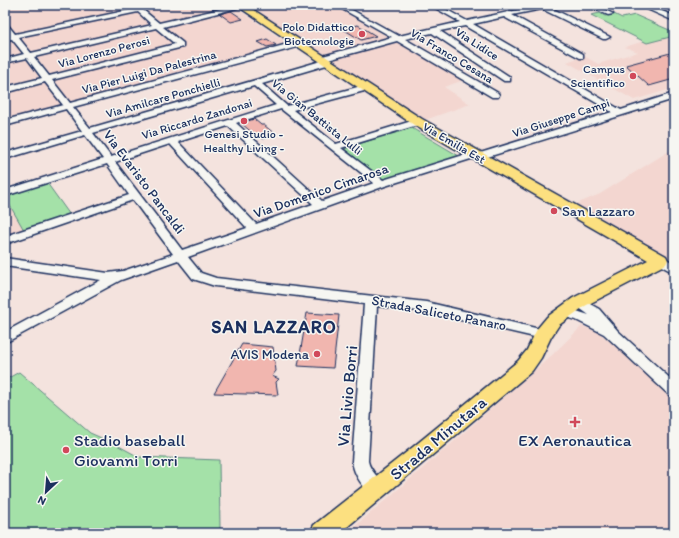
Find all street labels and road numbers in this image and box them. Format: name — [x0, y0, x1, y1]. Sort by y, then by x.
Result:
street label: Via Lidice — [453, 25, 501, 63]
street label: Via Franco Cesana — [408, 26, 497, 87]
street label: Via Lorenzo Perosi — [57, 33, 151, 71]
street label: Via Pier Luigi Da Palestrina — [80, 47, 218, 97]
street label: Via Amilcare Ponchielli — [104, 75, 222, 121]
street label: Via Gian Battista Lulli — [269, 76, 365, 158]
street label: Via Riccardo Zandonai — [140, 96, 254, 142]
street label: Via Giuseppe Campi — [511, 96, 611, 140]
street label: Via Emilia Est — [420, 119, 488, 167]
street label: Via Evaristo Pancaldi — [99, 127, 189, 237]
street label: Via Domenico Cimarosa — [251, 160, 391, 222]
street label: Strada Saliceto Panaro — [370, 292, 508, 334]
street label: Via Livio Borri — [333, 345, 361, 447]
street label: Strada Minutara — [386, 392, 490, 484]

